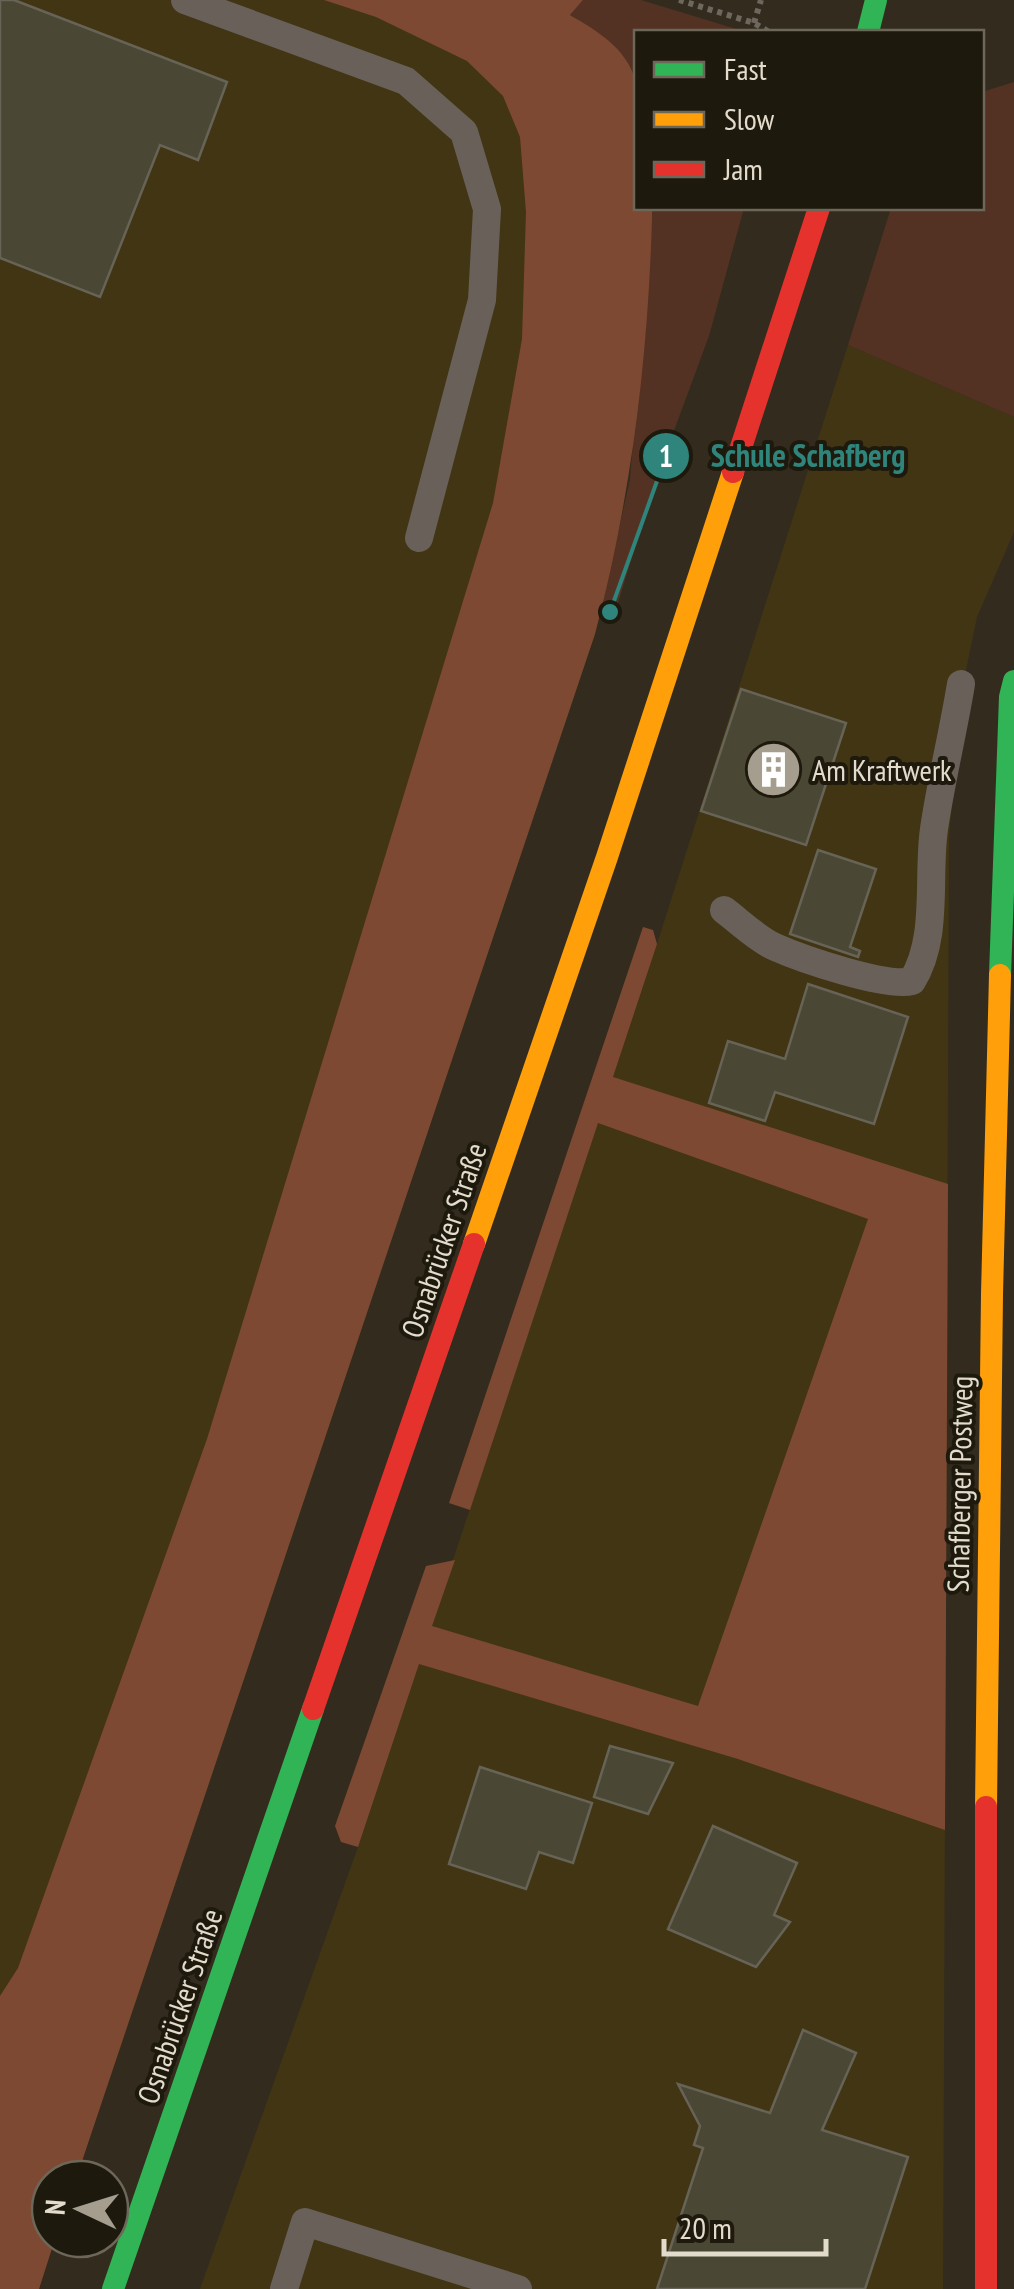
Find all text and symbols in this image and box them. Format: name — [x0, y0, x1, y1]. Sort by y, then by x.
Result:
legend — [634, 30, 984, 210]
text: Fast — [724, 49, 768, 88]
text: Slow — [724, 99, 775, 138]
text: Jam — [723, 149, 763, 188]
callout: Schule Schafberg — [641, 425, 926, 487]
text: Schule Schafberg — [711, 434, 905, 476]
text: 1 — [659, 436, 673, 475]
building icon: Am Kraftwerk — [743, 739, 803, 799]
place label: Am Kraftwerk — [812, 750, 952, 789]
street label: Osnabrücker Straße — [391, 1138, 495, 1342]
street label: Schafberger Postweg — [938, 1375, 980, 1593]
street label: Osnabrücker Straße — [127, 1904, 231, 2108]
north arrow — [30, 2159, 130, 2259]
scale bar — [664, 2194, 826, 2256]
text: N — [36, 2198, 74, 2216]
text: 20 m — [679, 2208, 732, 2247]

